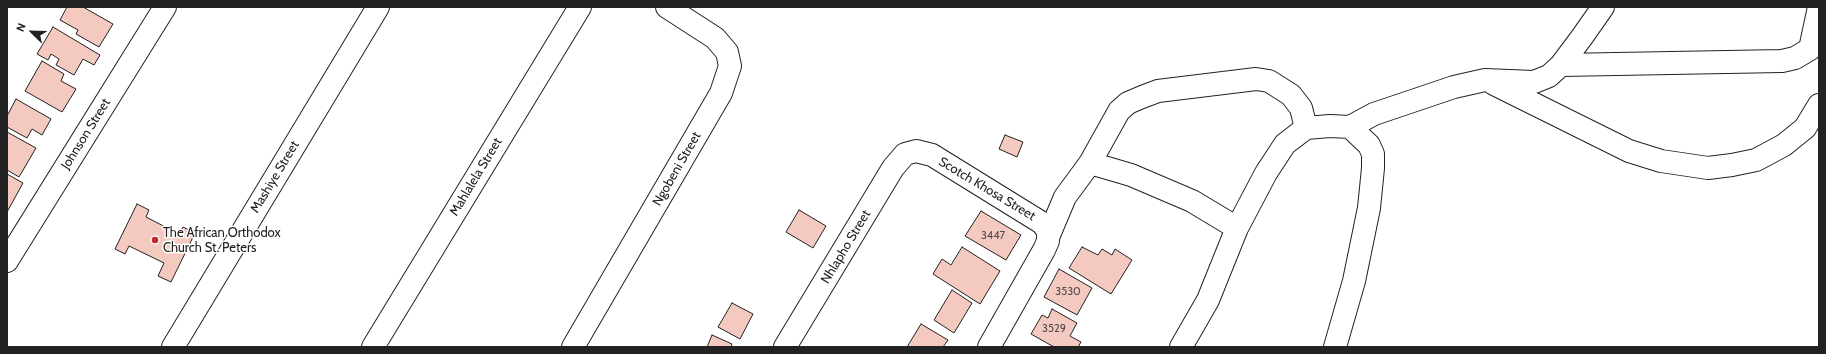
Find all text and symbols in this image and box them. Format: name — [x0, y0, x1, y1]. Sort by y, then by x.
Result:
north arrow — [12, 12, 52, 52]
text: N — [13, 21, 29, 34]
street label: Johnson Street — [58, 96, 114, 172]
street label: Ngobeni Street — [650, 129, 704, 209]
street label: Mahlalela Street — [447, 135, 505, 219]
street label: Mashiye Street — [247, 138, 303, 216]
street label: Scotch Khosa Street — [936, 154, 1038, 224]
street label: Nhlapho Street — [818, 207, 874, 287]
place label: The African Orthodox Church St. Peters — [163, 225, 281, 256]
house number: 3447 — [981, 229, 1005, 243]
marker: The African Orthodox Church St. Peters — [150, 235, 160, 245]
house number: 3530 — [1055, 285, 1081, 299]
house number: 3529 — [1042, 322, 1066, 336]

